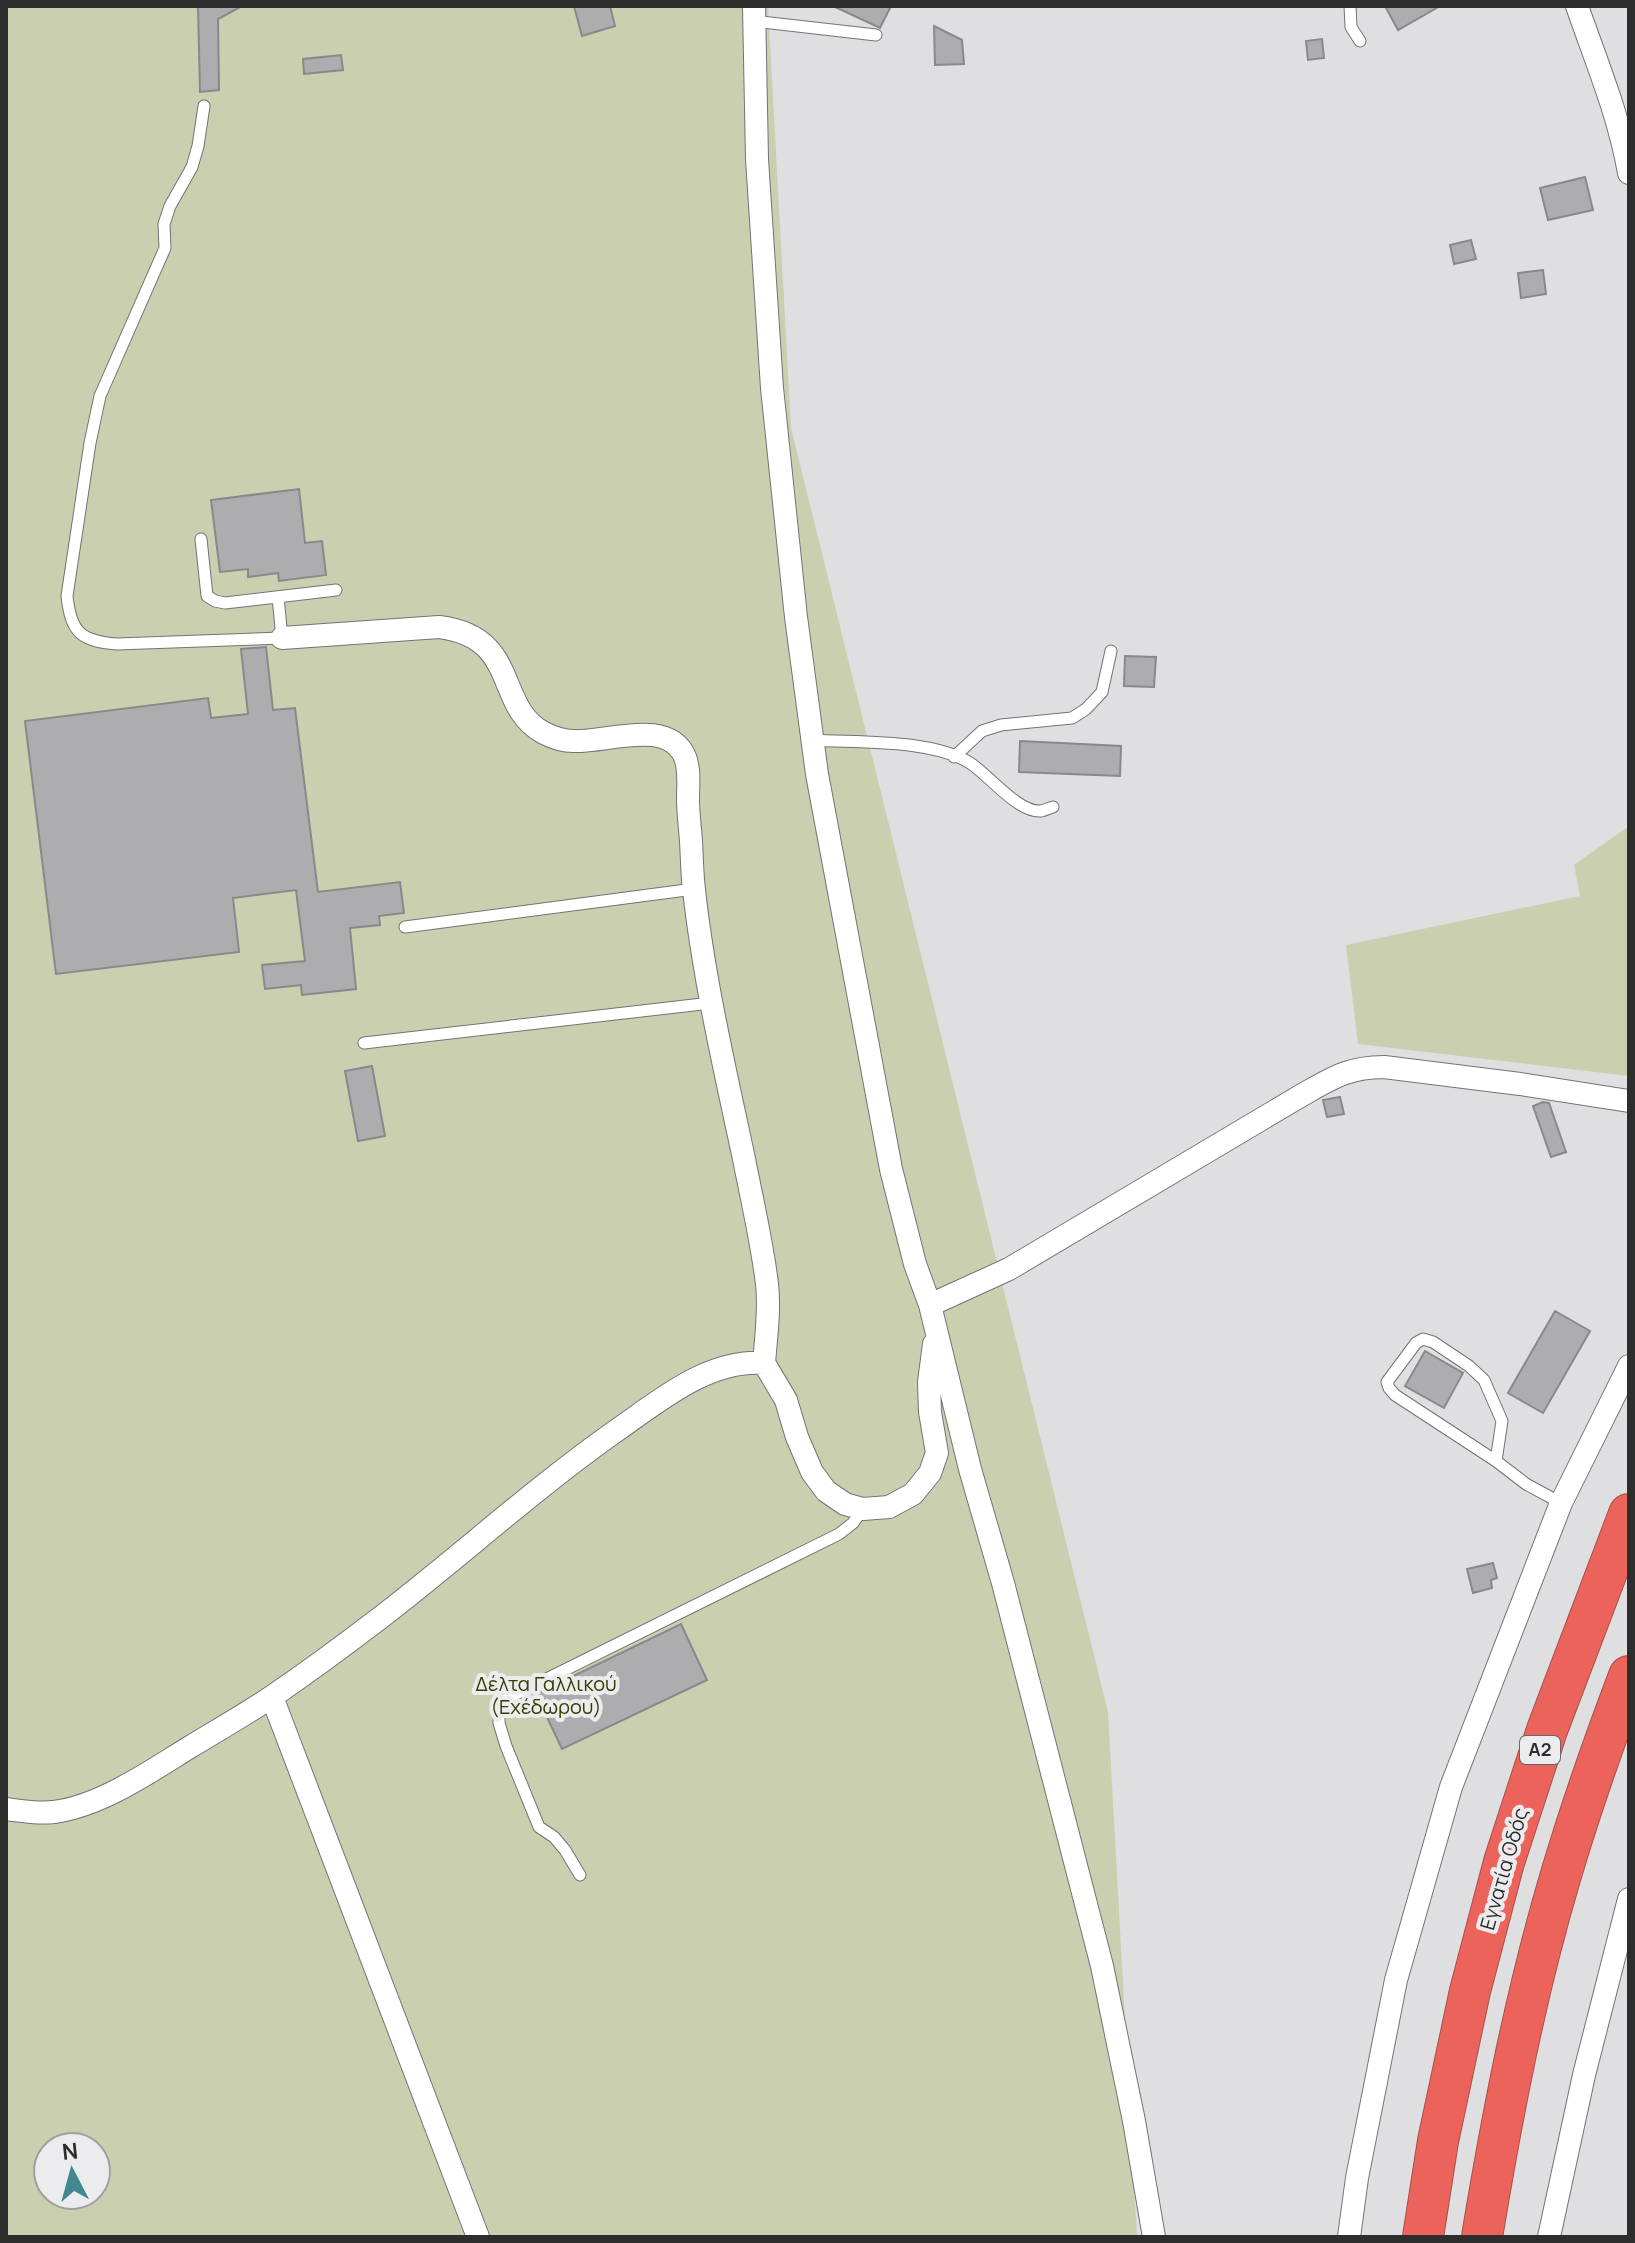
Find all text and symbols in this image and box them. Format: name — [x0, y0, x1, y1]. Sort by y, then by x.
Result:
park label: Δέλτα Γαλλικού (Εχέδωρου) — [475, 1670, 617, 1720]
road number: Α2 — [1520, 1736, 1560, 1764]
street label: Εγνατία Οδός — [1473, 1805, 1534, 1933]
north arrow — [32, 2131, 112, 2211]
text: N — [60, 2135, 79, 2167]

